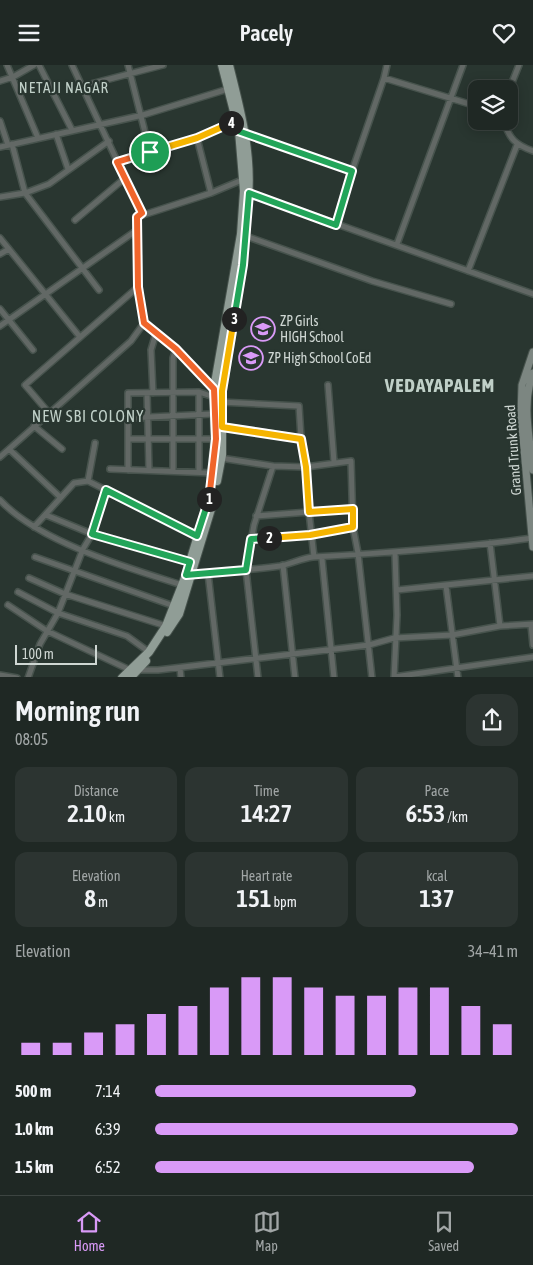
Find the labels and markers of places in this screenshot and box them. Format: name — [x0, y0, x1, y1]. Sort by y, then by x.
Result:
pin: 4 — [218, 111, 244, 135]
pin — [129, 131, 171, 173]
pin: 3 — [222, 307, 246, 331]
place label: ZP Girls HIGH School — [280, 313, 344, 345]
school or university icon: ZP Girls HIGH School — [250, 316, 276, 342]
school or university icon: ZP High School CoEd — [238, 345, 264, 371]
place label: ZP High School CoEd — [268, 350, 371, 366]
pin: 1 — [196, 487, 222, 511]
pin: 2 — [256, 525, 282, 551]

